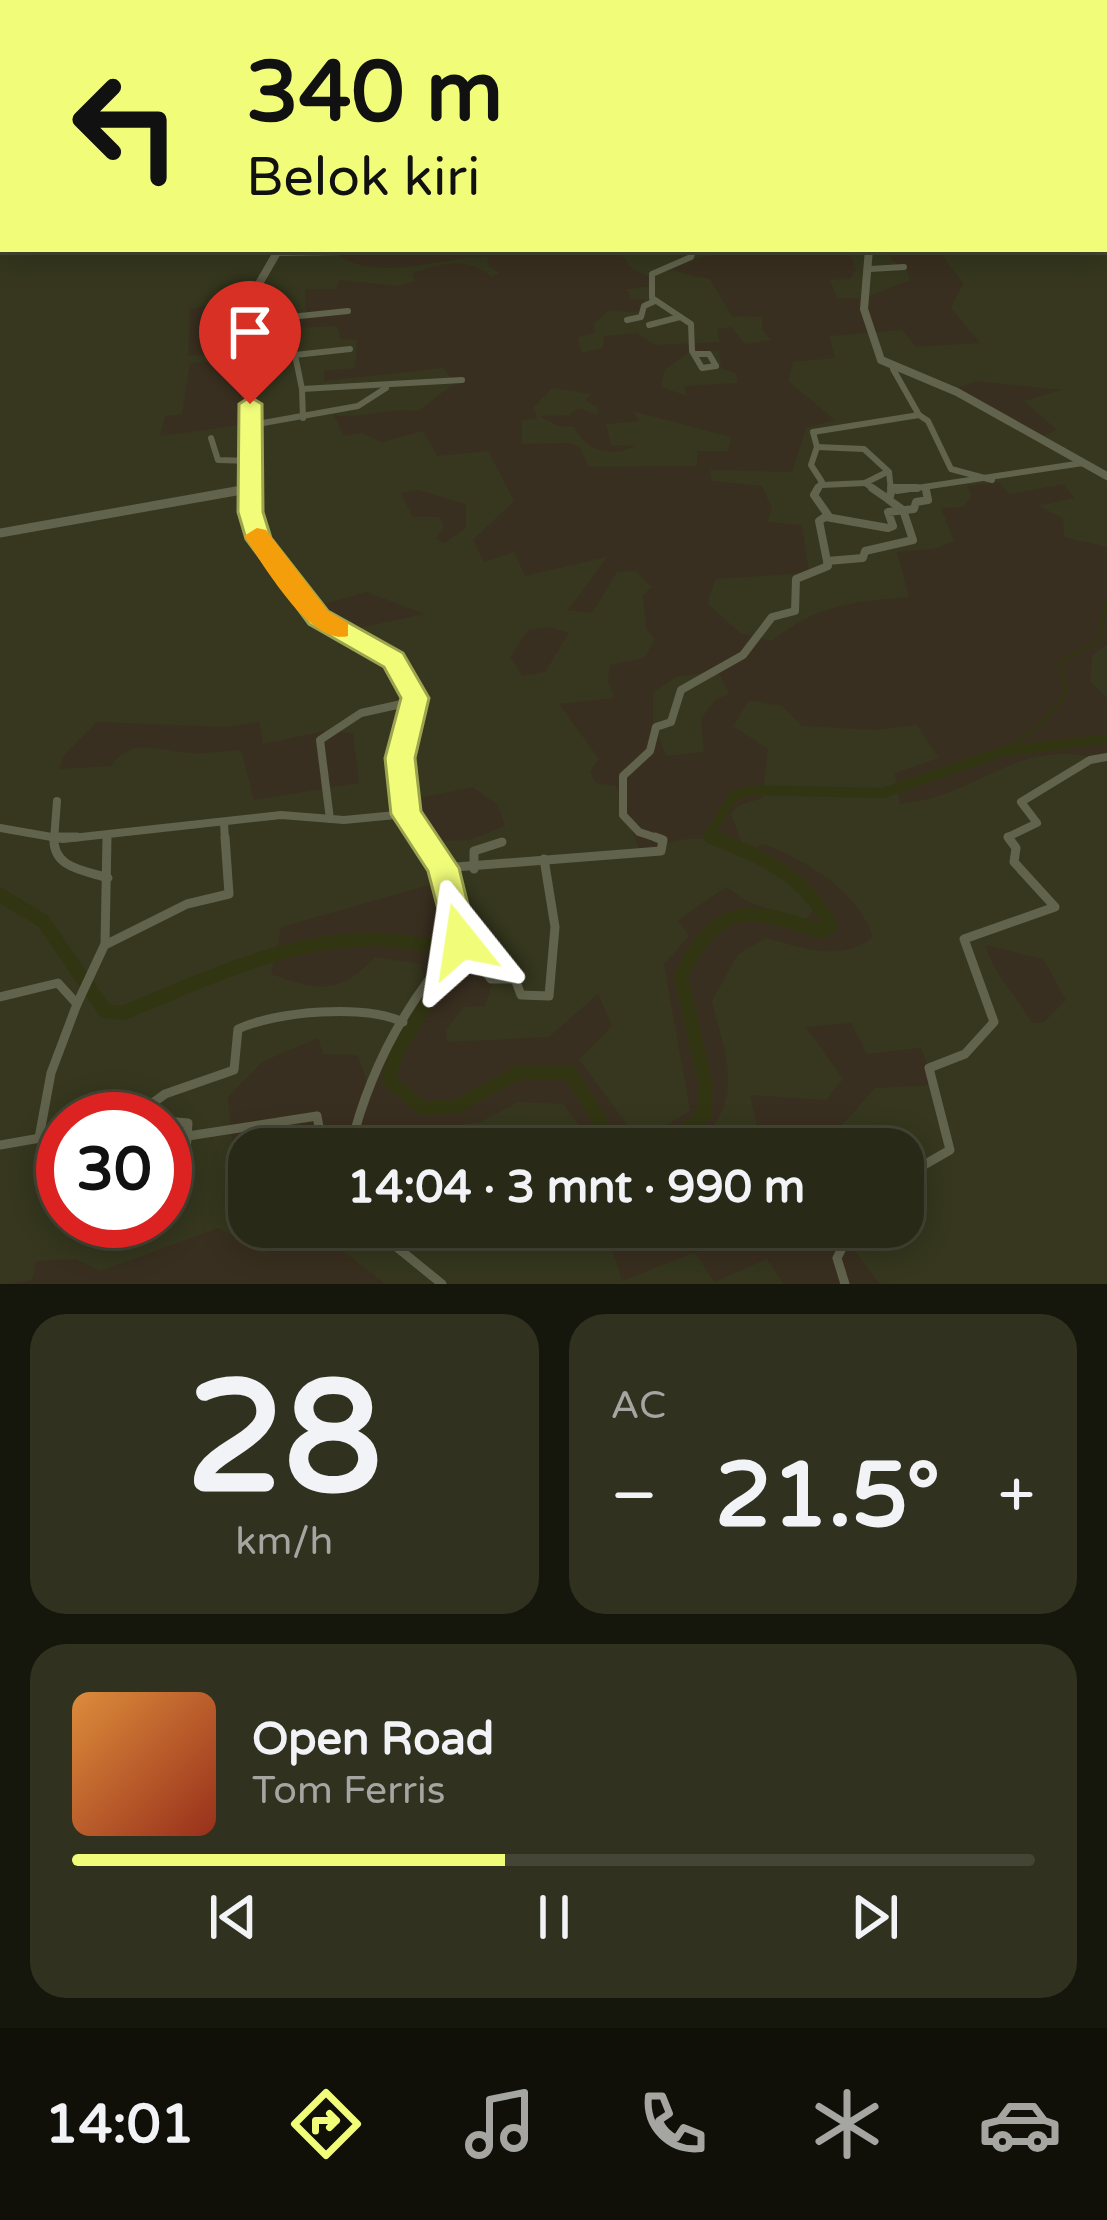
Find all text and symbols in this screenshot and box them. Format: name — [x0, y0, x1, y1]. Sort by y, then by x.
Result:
text: 340 m — [246, 43, 503, 144]
icon: left — [48, 48, 204, 204]
text: Belok kiri — [246, 145, 480, 210]
pin — [199, 281, 301, 404]
icon: arrive — [217, 299, 283, 365]
position arrow — [398, 878, 524, 1004]
speed limit sign: 30 — [36, 1092, 192, 1248]
text: 14:04 · 3 mnt · 990 m — [347, 1161, 805, 1215]
text: 28 — [186, 1346, 382, 1534]
text: AC — [611, 1382, 666, 1429]
text: 21.5° — [715, 1442, 940, 1551]
text: − — [611, 1456, 658, 1536]
text: + — [998, 1456, 1035, 1536]
text: km/h — [235, 1518, 333, 1565]
text: Open Road — [252, 1713, 494, 1767]
text: Tom Ferris — [252, 1767, 445, 1814]
icon: previous — [200, 1884, 266, 1950]
icon: pause — [521, 1884, 587, 1950]
icon: next — [842, 1884, 908, 1950]
icon: directions — [284, 2082, 368, 2166]
icon: music — [458, 2082, 542, 2166]
icon: phone — [631, 2082, 715, 2166]
icon: climate — [805, 2082, 889, 2166]
icon: car — [978, 2082, 1062, 2166]
text: 14:01 — [45, 2092, 194, 2157]

